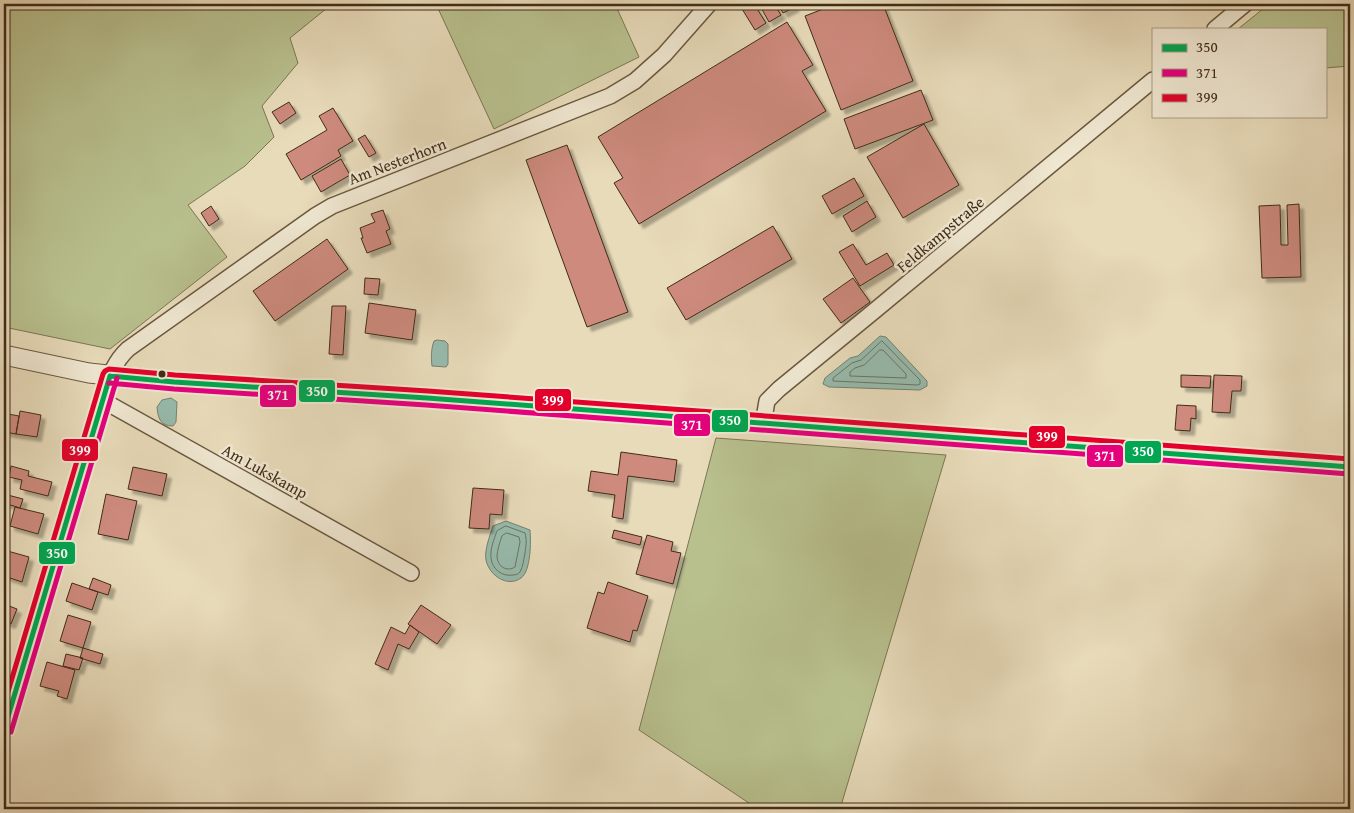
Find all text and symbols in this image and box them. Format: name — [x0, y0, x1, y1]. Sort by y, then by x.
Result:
legend — [1152, 28, 1326, 118]
text: 350 — [1196, 36, 1218, 57]
text: 371 — [1196, 62, 1218, 83]
text: 399 — [1196, 86, 1218, 107]
street label: Am Nesterhorn — [345, 131, 449, 191]
street label: Feldkampstraße — [891, 190, 989, 278]
unlabelled marker — [157, 369, 167, 379]
line badge: 350 — [298, 379, 336, 403]
text: 350 — [306, 381, 328, 401]
line badge: 371 — [259, 384, 297, 408]
text: 371 — [267, 385, 289, 405]
line badge: 399 — [534, 388, 572, 412]
text: 399 — [542, 390, 564, 410]
line badge: 350 — [711, 409, 749, 433]
text: 350 — [719, 410, 741, 430]
line badge: 371 — [673, 413, 711, 437]
text: 371 — [681, 415, 703, 435]
line badge: 399 — [1028, 425, 1066, 449]
text: 399 — [1036, 426, 1058, 446]
line badge: 399 — [61, 438, 99, 462]
street label: Am Lukskamp — [218, 438, 313, 505]
text: 399 — [69, 440, 91, 460]
line badge: 350 — [1124, 440, 1162, 464]
text: 350 — [1132, 441, 1154, 461]
line badge: 371 — [1086, 444, 1124, 468]
text: 371 — [1094, 446, 1116, 466]
line badge: 350 — [38, 541, 76, 565]
text: 350 — [46, 543, 68, 563]

